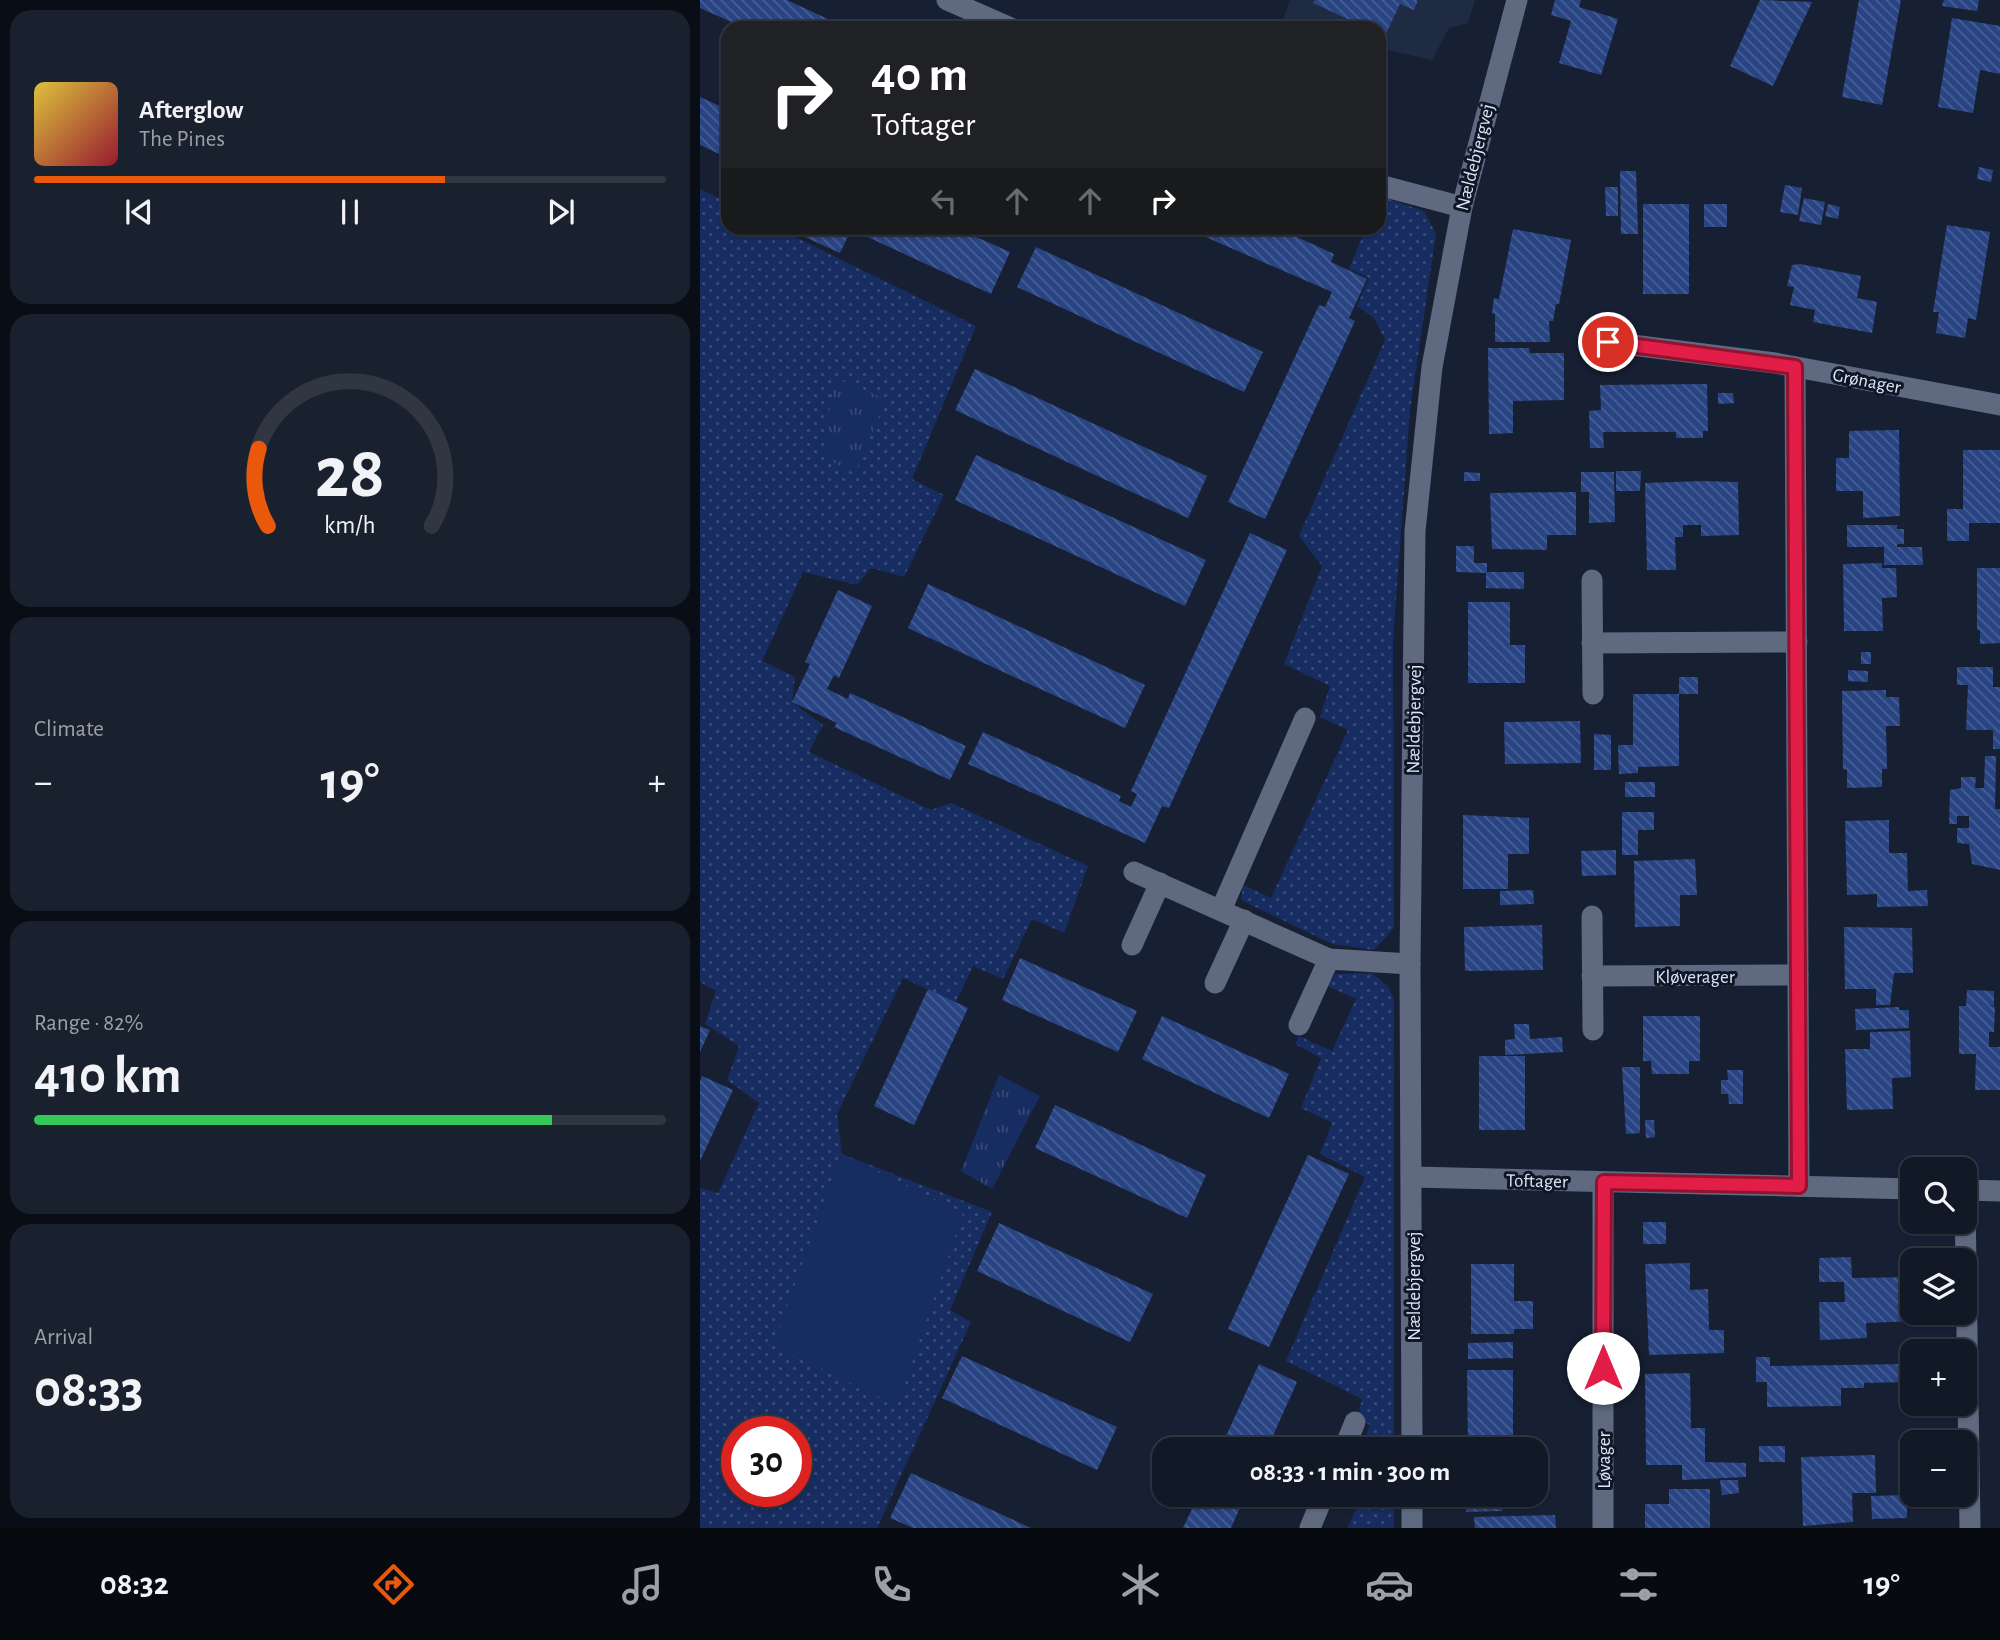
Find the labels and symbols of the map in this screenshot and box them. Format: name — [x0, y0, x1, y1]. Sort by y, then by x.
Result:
street label: Nældebjergvej — [1453, 102, 1498, 213]
pin — [1578, 312, 1638, 372]
street label: Grønager — [1831, 366, 1902, 397]
street label: Nældebjergvej — [1404, 664, 1425, 774]
street label: Kløverager — [1655, 968, 1735, 987]
street label: Toftager — [1506, 1171, 1568, 1192]
street label: Nældebjergvej — [1405, 1231, 1424, 1341]
position arrow — [1566, 1331, 1640, 1405]
speed limit sign: 30 — [721, 1416, 812, 1507]
street label: Løvager — [1595, 1431, 1614, 1489]

